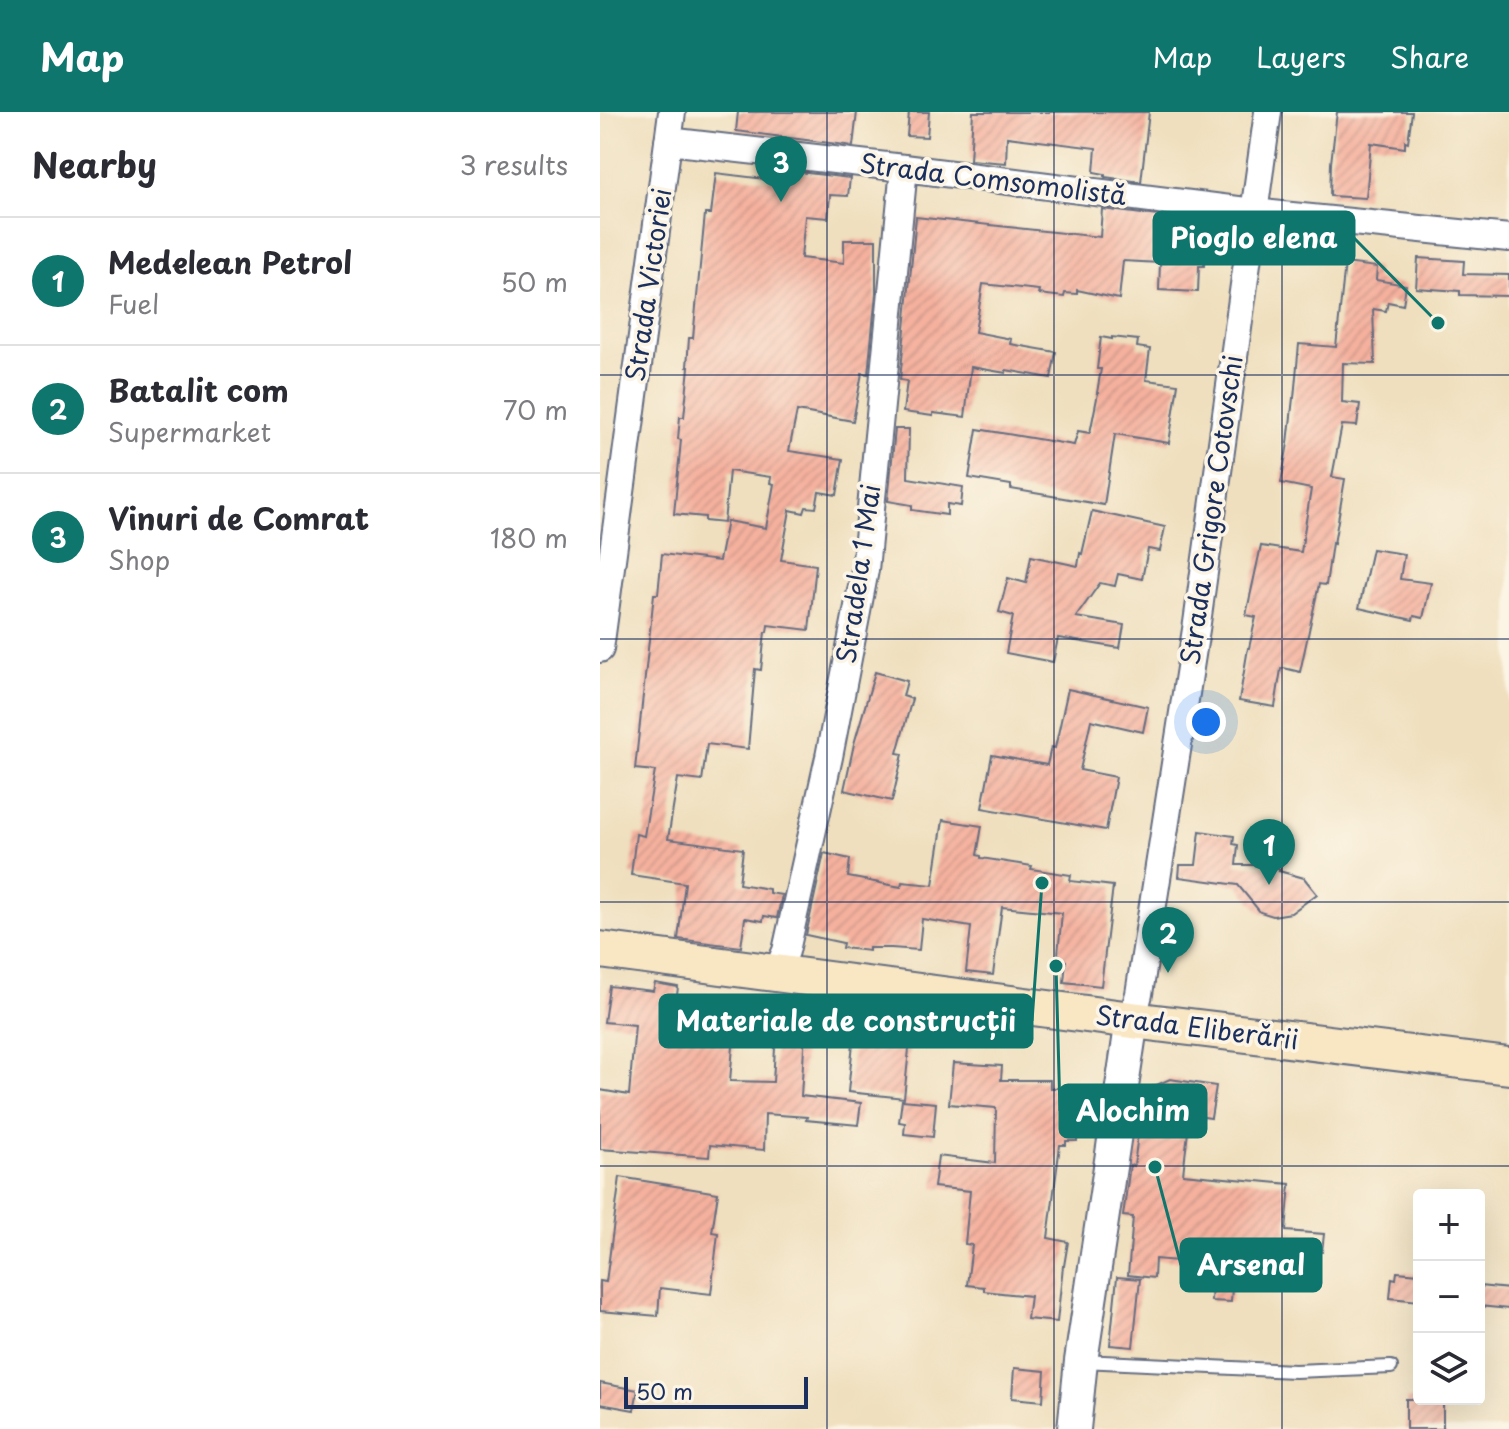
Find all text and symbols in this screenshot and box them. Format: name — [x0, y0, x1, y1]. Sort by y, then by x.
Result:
text: Map — [40, 28, 124, 85]
text: Map — [1152, 35, 1212, 78]
text: Layers — [1256, 35, 1346, 78]
text: Share — [1390, 35, 1469, 78]
pin: 3 — [755, 136, 807, 202]
text: Nearby — [32, 138, 157, 190]
street label: Strada Comsomolistă — [858, 143, 1130, 214]
text: 3 results — [460, 145, 568, 184]
street label: Strada Victoriei — [615, 186, 680, 384]
callout: Pioglo elena — [1154, 212, 1354, 264]
text: Pioglo elena — [1170, 215, 1338, 258]
text: Medelean Petrol — [108, 239, 352, 284]
text: 1 — [52, 262, 64, 301]
text: 50 m — [501, 262, 568, 301]
text: Fuel — [108, 284, 159, 323]
street label: Strada Grigore Cotovschi — [1169, 352, 1252, 667]
text: Batalit com — [108, 367, 289, 412]
text: 2 — [49, 390, 67, 429]
text: 70 m — [503, 390, 568, 429]
text: Supermarket — [108, 412, 271, 451]
street label: Stradela 1 Mai — [826, 482, 889, 666]
text: Vinuri de Comrat — [108, 495, 369, 540]
text: 3 — [49, 518, 67, 557]
text: 180 m — [490, 518, 568, 557]
text: Shop — [108, 540, 170, 579]
your location — [1186, 702, 1226, 742]
pin: 1 — [1243, 819, 1295, 885]
pin: 2 — [1142, 907, 1194, 973]
callout: Materiale de construcții — [660, 995, 1032, 1047]
street label: Strada Eliberării — [1093, 995, 1301, 1058]
text: Materiale de construcții — [676, 998, 1016, 1041]
callout: Alochim — [1060, 1085, 1206, 1137]
text: Alochim — [1076, 1088, 1190, 1131]
map controls — [1413, 1189, 1485, 1405]
button: + — [1413, 1189, 1485, 1261]
callout: Arsenal — [1181, 1239, 1321, 1291]
text: Arsenal — [1197, 1242, 1305, 1285]
button: − — [1413, 1261, 1485, 1333]
button: layers — [1413, 1333, 1485, 1405]
scale bar — [624, 1373, 808, 1409]
text: 50 m — [636, 1374, 693, 1407]

